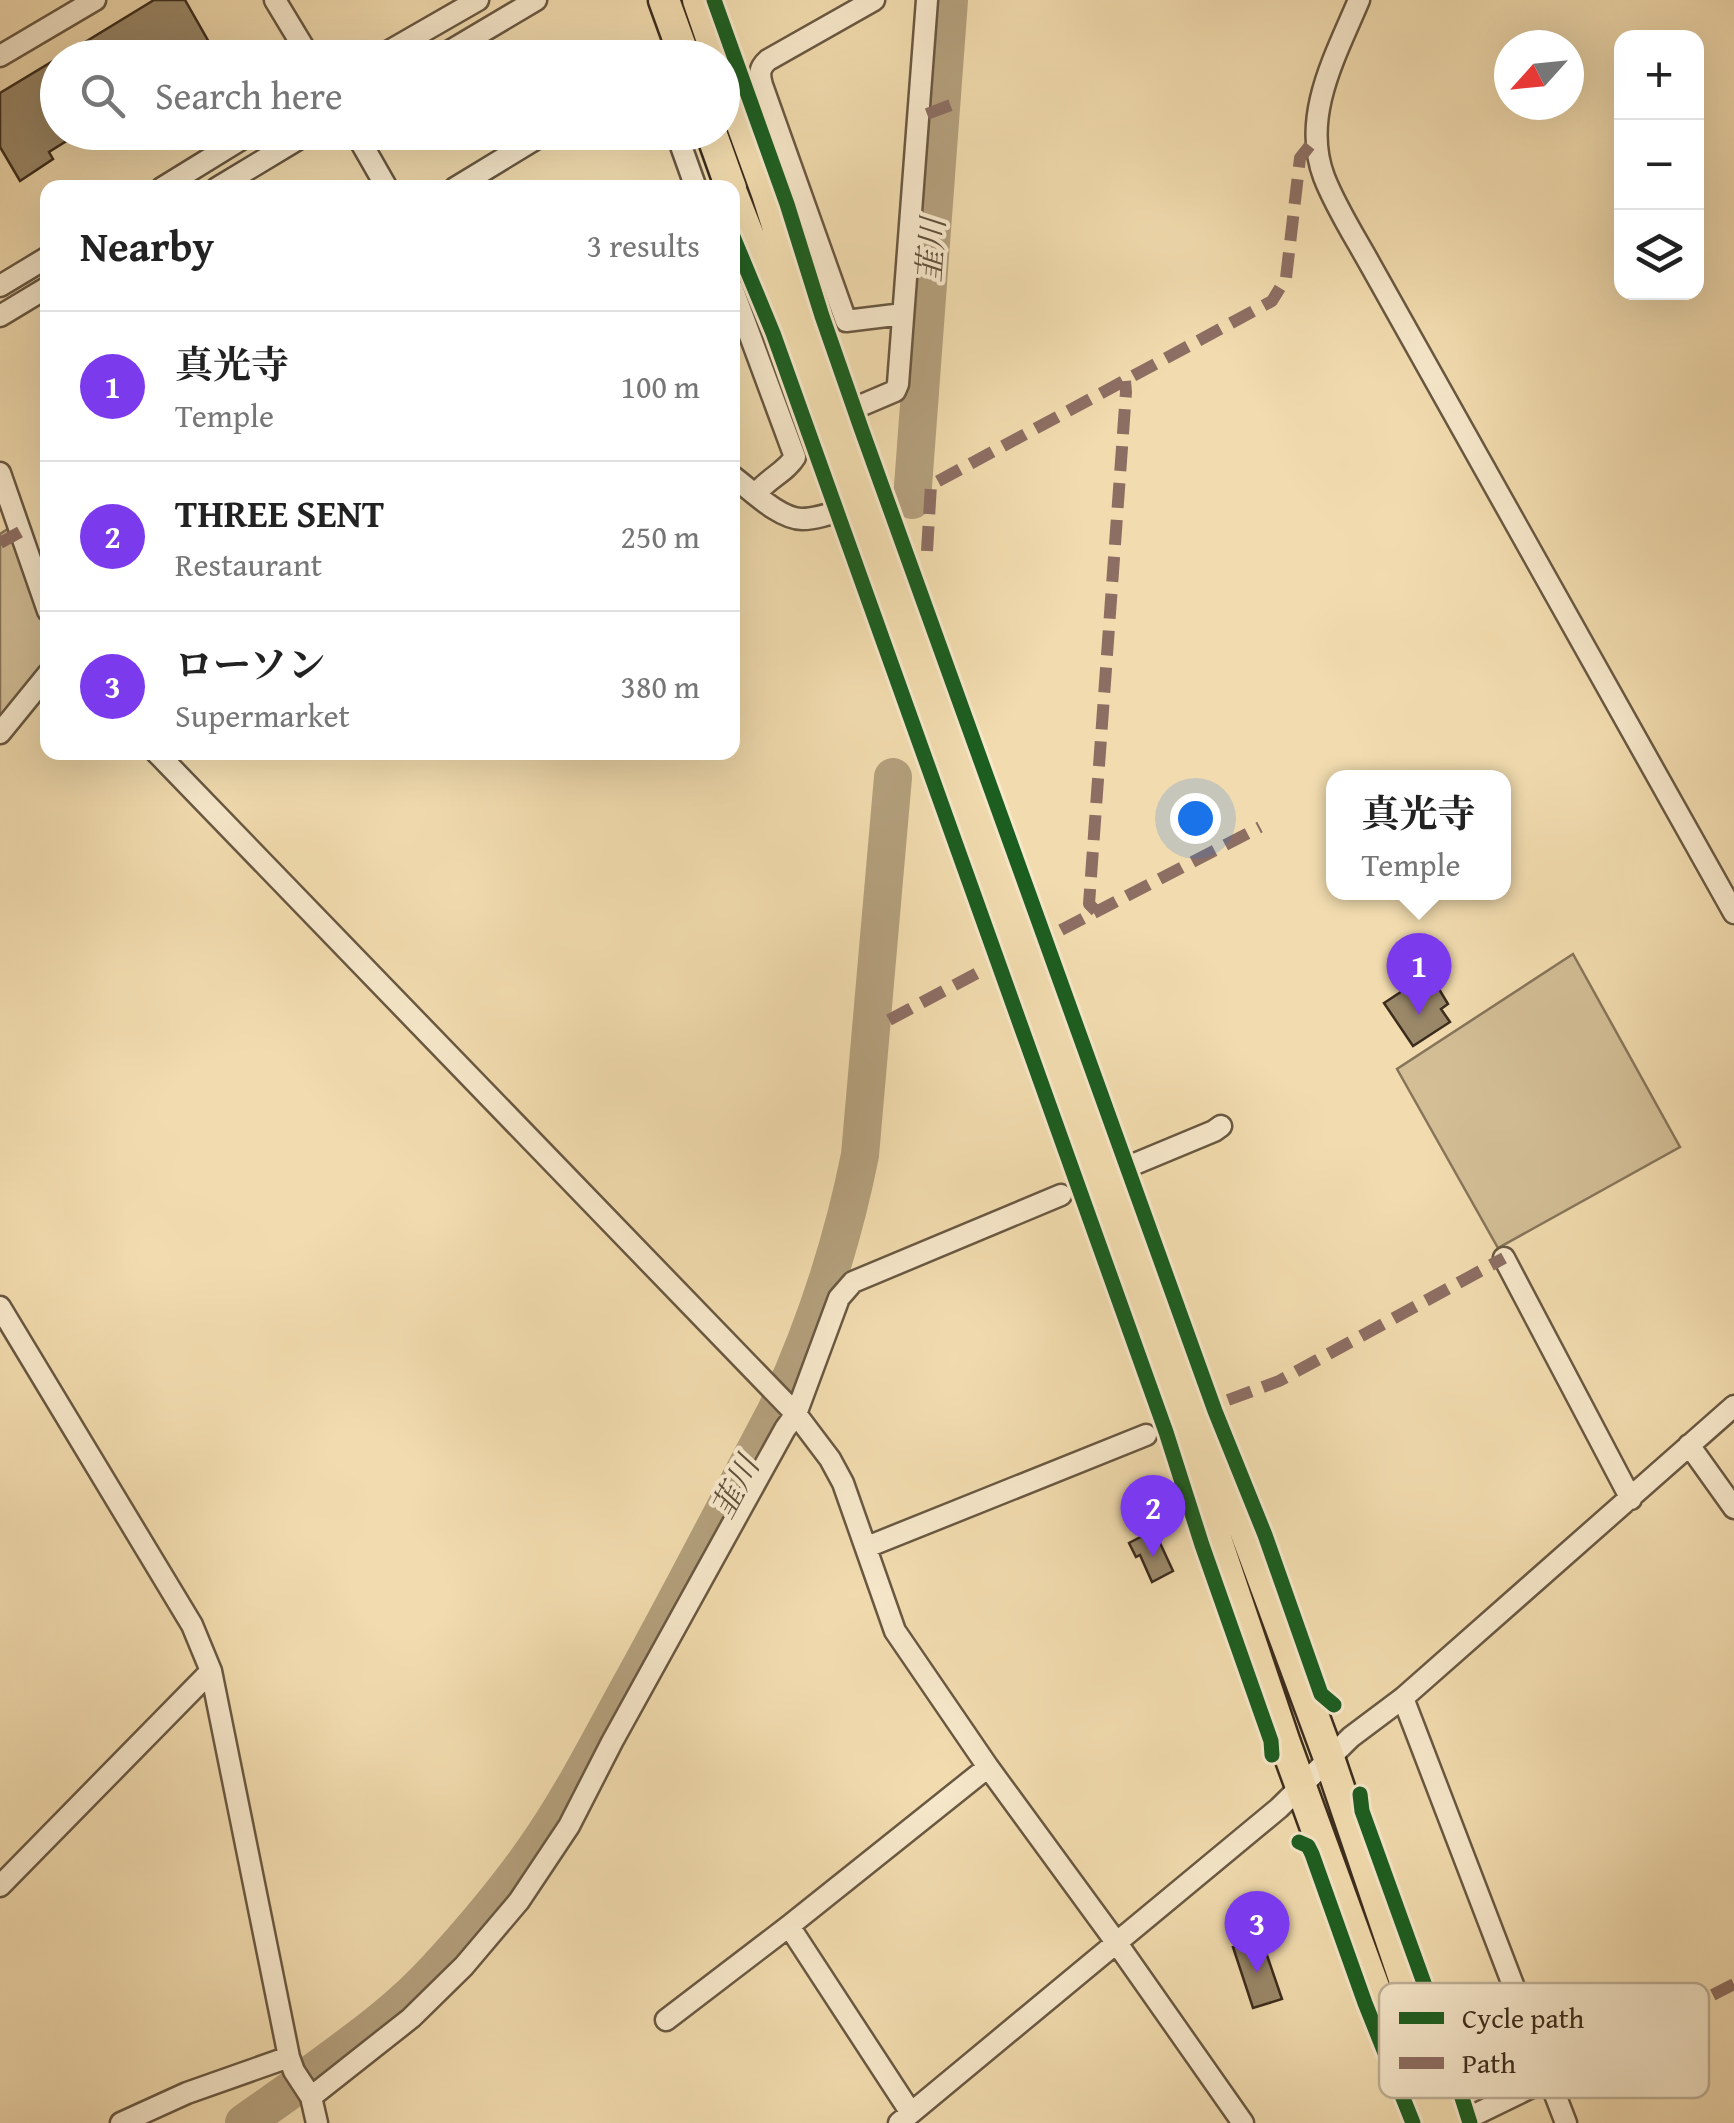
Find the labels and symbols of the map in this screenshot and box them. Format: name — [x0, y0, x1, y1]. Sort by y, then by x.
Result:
north arrow — [1494, 30, 1584, 120]
water label: 韮川 — [905, 213, 956, 284]
your location — [1170, 793, 1221, 844]
pin: 1 — [1386, 932, 1452, 1015]
water label: 韮川 — [699, 1445, 772, 1526]
pin: 2 — [1120, 1474, 1186, 1557]
pin: 3 — [1224, 1890, 1290, 1973]
legend — [1379, 1983, 1709, 2098]
text: Cycle path — [1462, 1997, 1585, 2038]
text: Path — [1462, 2042, 1516, 2083]

